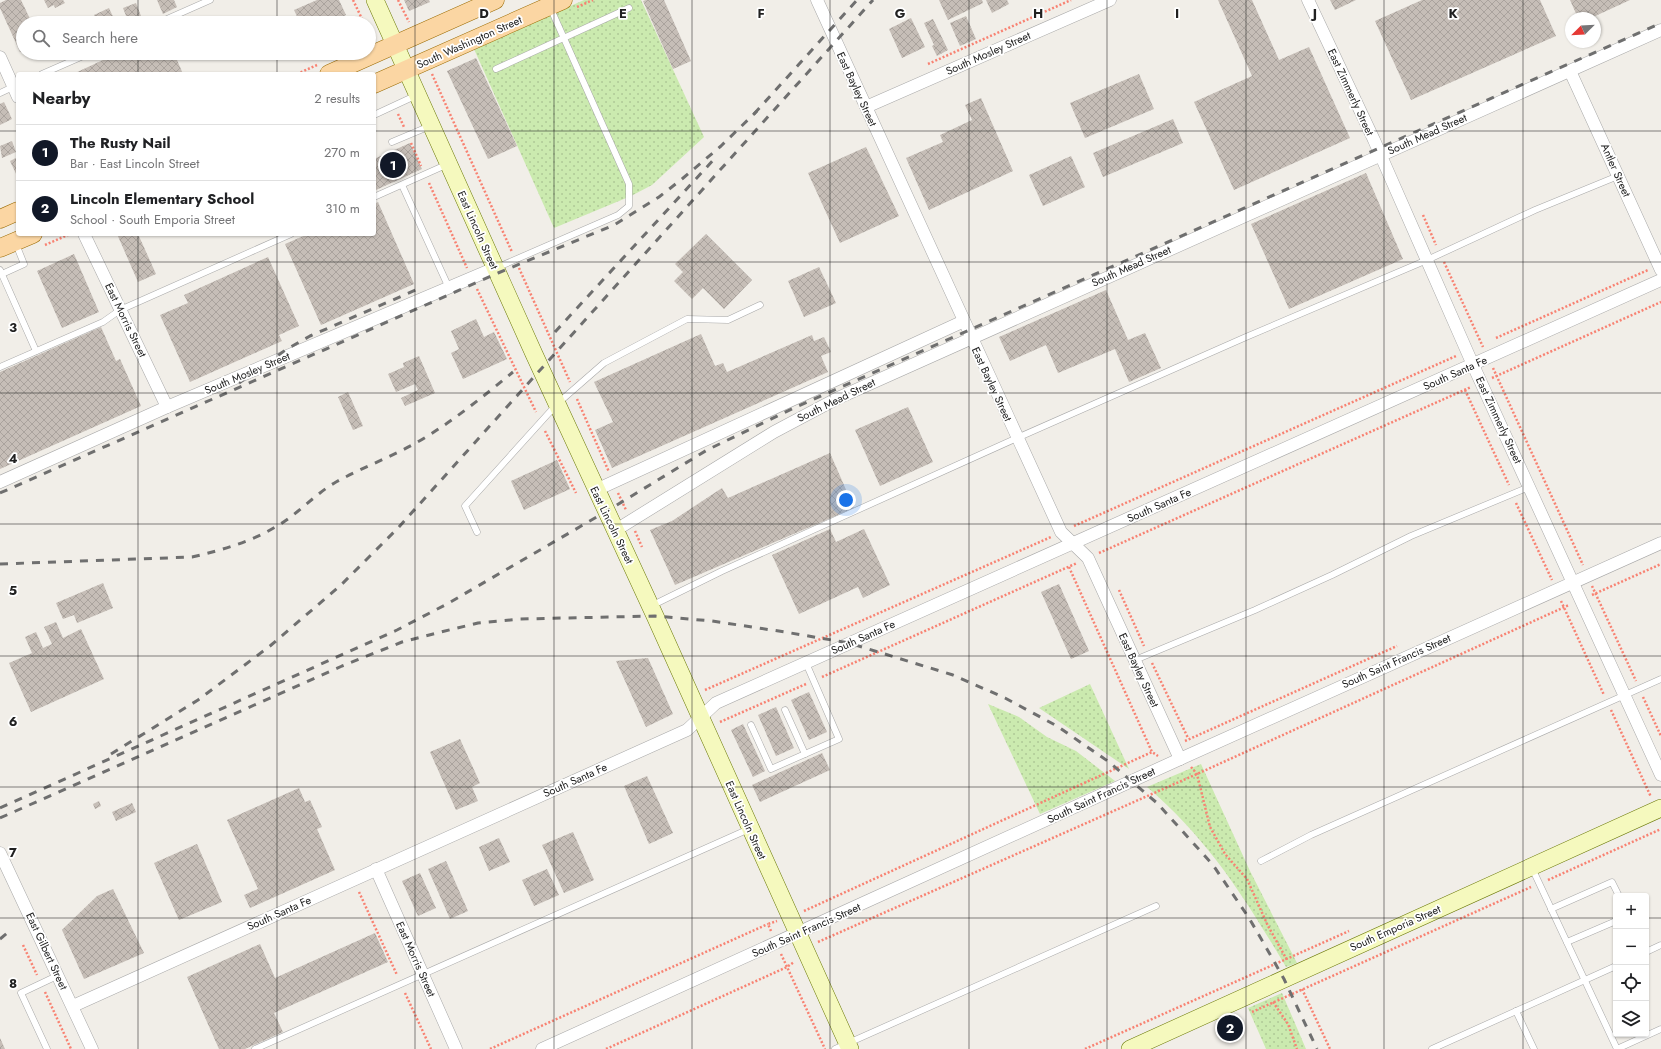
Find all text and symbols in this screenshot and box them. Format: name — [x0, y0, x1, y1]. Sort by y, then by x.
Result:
text: D — [479, 4, 489, 23]
text: E — [619, 4, 627, 23]
text: F — [757, 4, 765, 23]
text: G — [895, 4, 906, 23]
text: H — [1033, 4, 1043, 23]
text: I — [1175, 4, 1179, 23]
text: J — [1310, 4, 1317, 23]
text: K — [1448, 4, 1458, 23]
street label: South Washington Street — [414, 11, 525, 72]
north arrow — [1565, 12, 1601, 48]
search box — [16, 16, 376, 60]
icon: search — [30, 27, 52, 49]
text: Search here — [62, 27, 138, 49]
street label: South Mosley Street — [943, 27, 1033, 79]
street label: East Zimmerly Street — [1324, 46, 1378, 138]
street label: East Bayley Street — [833, 49, 881, 129]
text: Nearby — [32, 86, 90, 110]
text: 2 results — [314, 89, 360, 108]
street label: South Mead Street — [1385, 109, 1469, 159]
text: The Rusty Nail — [70, 132, 171, 154]
street label: Antler Street — [1597, 141, 1635, 200]
text: 1 — [42, 143, 48, 162]
text: 270 m — [324, 143, 360, 162]
pin: 1 — [380, 150, 406, 180]
text: Bar · East Lincoln Street — [70, 154, 199, 173]
text: Lincoln Elementary School — [70, 188, 254, 210]
street label: East Lincoln Street — [454, 188, 503, 272]
text: 2 — [41, 199, 49, 218]
text: 310 m — [325, 199, 360, 218]
text: School · South Emporia Street — [70, 210, 235, 229]
street label: South Mead Street — [1089, 241, 1173, 291]
street label: East Morris Street — [101, 280, 151, 360]
text: 3 — [9, 318, 17, 337]
street label: East Bayley Street — [968, 344, 1016, 424]
street label: South Mosley Street — [202, 348, 292, 398]
street label: South Santa Fe — [1420, 352, 1490, 394]
street label: South Mead Street — [794, 374, 878, 426]
street label: East Zimmerly Street — [1472, 374, 1526, 466]
text: 4 — [8, 449, 18, 468]
street label: East Lincoln Street — [586, 484, 638, 567]
street label: South Santa Fe — [1124, 484, 1194, 526]
your location — [836, 490, 856, 510]
text: 5 — [9, 581, 17, 600]
street label: South Santa Fe — [828, 616, 898, 658]
street label: East Bayley Street — [1115, 630, 1163, 710]
street label: South Saint Francis Street — [1339, 630, 1453, 692]
text: 6 — [9, 712, 18, 731]
street label: South Santa Fe — [540, 759, 610, 801]
street label: South Saint Francis Street — [1044, 763, 1158, 827]
street label: East Lincoln Street — [722, 778, 771, 862]
text: 7 — [9, 843, 17, 862]
street label: South Santa Fe — [244, 892, 314, 934]
map controls — [1613, 893, 1649, 1037]
button: + — [1613, 893, 1649, 929]
street label: South Saint Francis Street — [749, 899, 863, 961]
street label: South Emporia Street — [1347, 901, 1443, 955]
street label: East Gilbert Street — [22, 910, 72, 993]
street label: East Morris Street — [392, 919, 440, 1000]
button: − — [1613, 929, 1649, 965]
button: locate — [1613, 965, 1649, 1001]
text: 8 — [9, 974, 17, 993]
button: layers — [1613, 1001, 1649, 1037]
pin: 2 — [1217, 1013, 1243, 1043]

